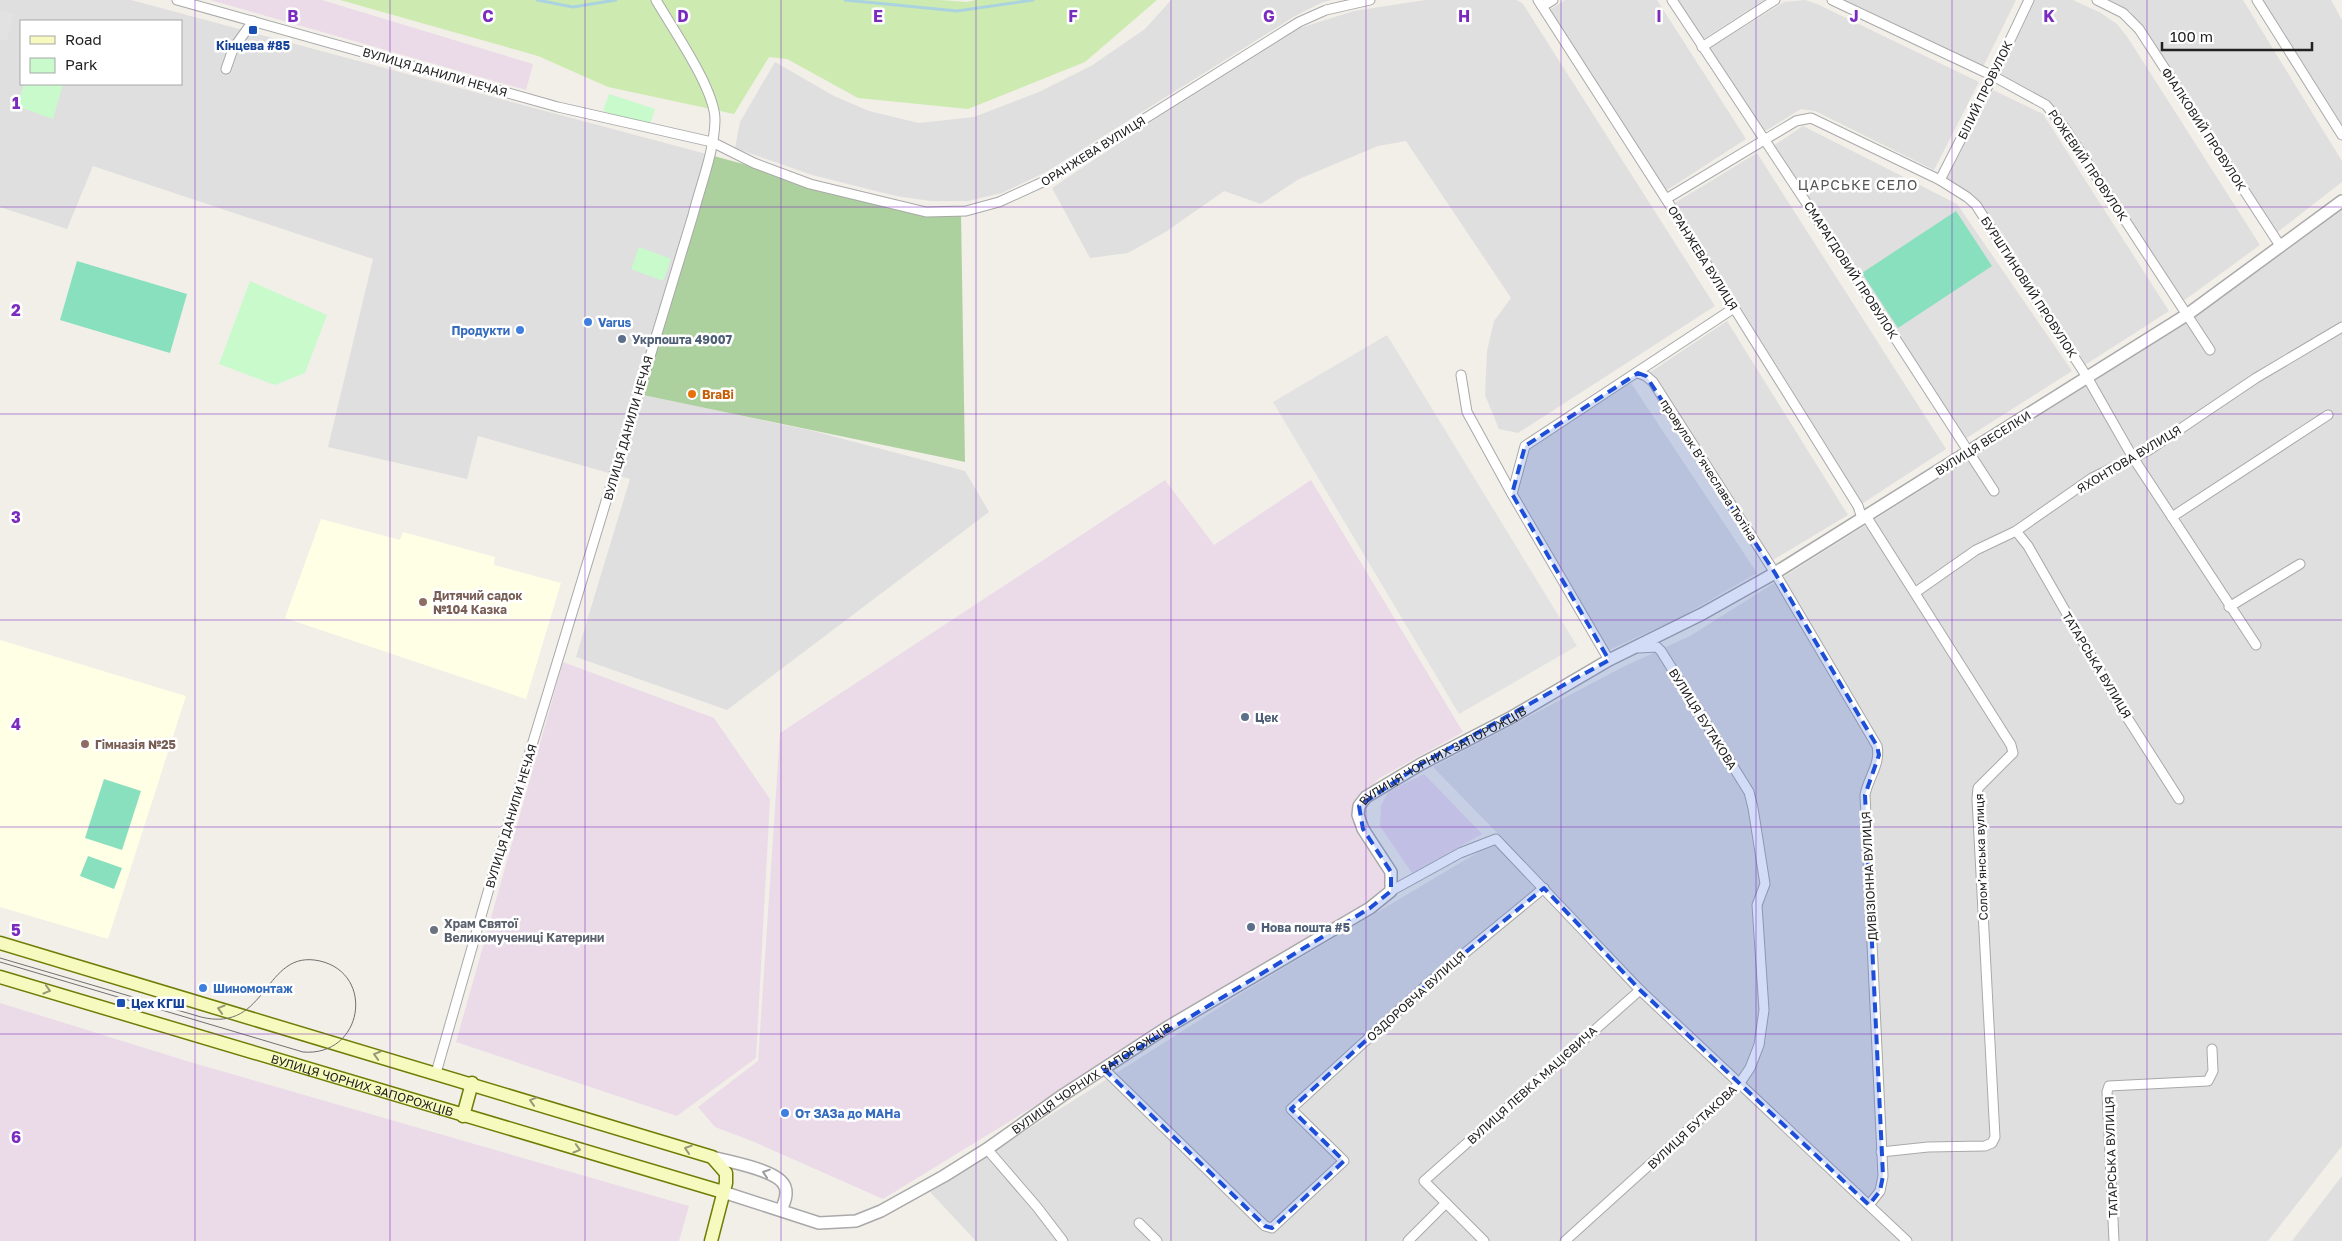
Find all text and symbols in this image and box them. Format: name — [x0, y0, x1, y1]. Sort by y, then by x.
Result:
text: B — [287, 6, 299, 26]
text: C — [482, 6, 494, 26]
text: D — [677, 6, 689, 26]
text: E — [873, 6, 883, 26]
text: F — [1068, 6, 1078, 26]
text: G — [1263, 6, 1275, 26]
text: H — [1458, 6, 1470, 26]
text: I — [1656, 6, 1662, 26]
text: J — [1849, 6, 1859, 26]
text: K — [2043, 6, 2055, 26]
legend — [20, 20, 182, 85]
scale bar — [2162, 20, 2312, 52]
marker: Кінцева #85 — [247, 24, 259, 36]
text: 100 m — [2170, 27, 2213, 45]
text: Road — [65, 30, 102, 48]
place label: Кінцева #85 — [216, 38, 290, 53]
street label: БІЛИЙ ПРОВУЛОК — [1955, 38, 2016, 142]
street label: ВУЛИЦЯ ДАНИЛИ НЕЧАЯ — [361, 44, 509, 100]
text: Park — [65, 55, 98, 73]
street label: ФІАЛКОВИЙ ПРОВУЛОК — [2159, 65, 2250, 194]
text: 1 — [12, 93, 20, 113]
street label: РОЖЕВИЙ ПРОВУЛОК — [2045, 106, 2131, 224]
street label: ОРАНЖЕВА ВУЛИЦЯ — [1038, 113, 1148, 189]
district label: ЦАРСЬКЕ СЕЛО — [1798, 176, 1918, 193]
street label: СМАРАГДОВИЙ ПРОВУЛОК — [1801, 198, 1901, 342]
street label: ОРАНЖЕВА ВУЛИЦЯ — [1665, 203, 1741, 313]
street label: БУРШТИНОВИЙ ПРОВУЛОК — [1978, 213, 2081, 361]
text: 2 — [11, 300, 21, 320]
place label: Varus — [598, 315, 632, 330]
marker: Varus — [582, 316, 594, 328]
place label: Продукти — [451, 323, 510, 338]
marker: Продукти — [514, 324, 526, 336]
place label: Укрпошта 49007 — [632, 332, 733, 347]
marker: Укрпошта 49007 — [616, 333, 628, 345]
street label: ВУЛИЦЯ ДАНИЛИ НЕЧАЯ — [600, 354, 656, 502]
place label: BraBi — [702, 387, 734, 402]
marker: BraBi — [686, 388, 698, 400]
street label: провулок Вʼячеслава Тютіна — [1657, 396, 1761, 544]
street label: ВУЛИЦЯ ВЕСЕЛКИ — [1932, 407, 2034, 479]
street label: ЯХОНТОВА ВУЛИЦЯ — [2074, 422, 2184, 496]
text: 3 — [11, 507, 21, 527]
place label: Дитячий садок №104 Казка — [433, 588, 523, 617]
marker: Дитячий садок №104 Казка — [417, 596, 429, 608]
street label: ТАТАРСЬКА ВУЛИЦЯ — [2059, 609, 2135, 721]
street label: ВУЛИЦЯ БУТАКОВА — [1666, 666, 1740, 772]
street label: ВУЛИЦЯ ЧОРНИХ ЗАПОРОЖЦІВ — [1355, 703, 1529, 808]
place label: Цек — [1255, 710, 1278, 725]
marker: Цек — [1239, 711, 1251, 723]
text: 4 — [11, 714, 21, 734]
place label: Гімназія №25 — [95, 737, 176, 752]
marker: Гімназія №25 — [79, 738, 91, 750]
street label: ВУЛИЦЯ ДАНИЛИ НЕЧАЯ — [482, 742, 540, 890]
street label: Соломʼянська вулиця — [1971, 793, 1991, 921]
street label: ДИВІЗІОННА ВУЛИЦЯ — [1858, 811, 1880, 941]
place label: Храм Святої Великомучениці Катерини — [444, 916, 604, 945]
text: 5 — [11, 920, 21, 940]
place label: Нова пошта #5 — [1261, 920, 1350, 935]
marker: Нова пошта #5 — [1245, 921, 1257, 933]
marker: Храм Святої Великомучениці Катерини — [428, 924, 440, 936]
street label: ОЗДОРОВЧА ВУЛИЦЯ — [1363, 948, 1469, 1044]
place label: Шиномонтаж — [213, 981, 293, 996]
marker: Шиномонтаж — [197, 982, 209, 994]
one-way arrow — [42, 985, 50, 995]
place label: Цех КГШ — [131, 996, 185, 1011]
marker: Цех КГШ — [115, 997, 127, 1009]
one-way arrow — [217, 1005, 226, 1015]
street label: ВУЛИЦЯ ЧОРНИХ ЗАПОРОЖЦІВ — [1008, 1019, 1174, 1137]
street label: ВУЛИЦЯ ЛЕВКА МАЦІЄВИЧА — [1464, 1023, 1600, 1147]
street label: ВУЛИЦЯ ЧОРНИХ ЗАПОРОЖЦІВ — [269, 1051, 455, 1119]
one-way arrow — [373, 1051, 381, 1061]
street label: ВУЛИЦЯ БУТАКОВА — [1644, 1082, 1740, 1172]
street label: ТАТАРСЬКА ВУЛИЦЯ — [2101, 1096, 2121, 1218]
one-way arrow — [529, 1097, 537, 1107]
place label: От ЗАЗа до МАНа — [795, 1106, 900, 1121]
marker: От ЗАЗа до МАНа — [779, 1107, 791, 1119]
text: 6 — [11, 1127, 21, 1147]
one-way arrow — [572, 1144, 581, 1154]
one-way arrow — [684, 1145, 692, 1155]
one-way arrow — [763, 1168, 771, 1178]

